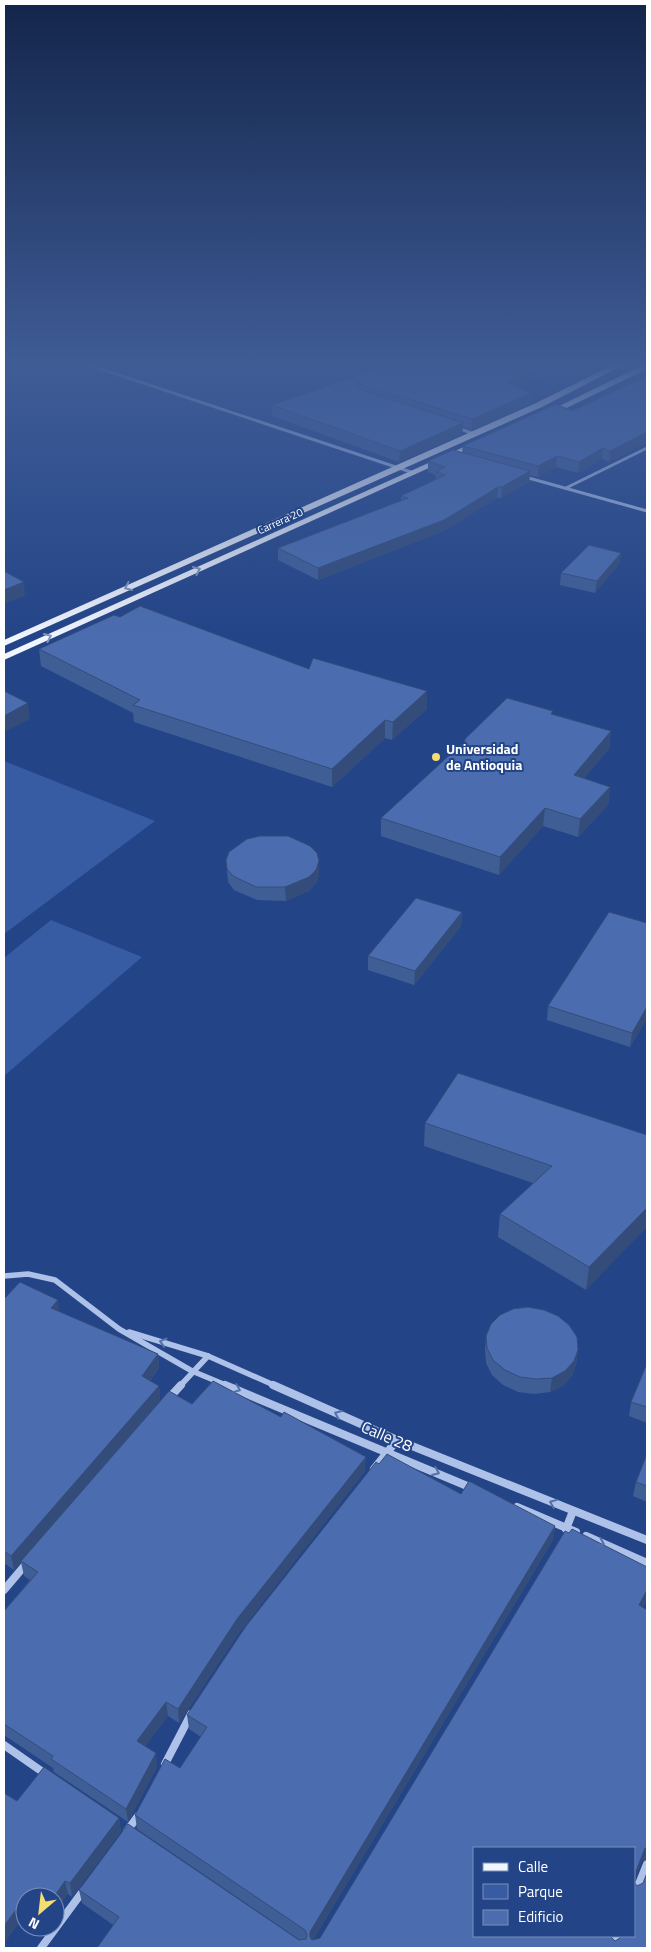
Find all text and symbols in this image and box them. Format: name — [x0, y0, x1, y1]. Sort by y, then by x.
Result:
street label: Carrera 20 — [255, 504, 305, 538]
one-way arrow — [192, 566, 201, 577]
one-way arrow — [124, 581, 133, 592]
one-way arrow — [43, 632, 52, 643]
place label: Universidad de Antioquia — [446, 738, 522, 775]
marker: Universidad de Antioquia — [430, 751, 442, 763]
one-way arrow — [160, 1338, 168, 1348]
one-way arrow — [232, 1383, 241, 1394]
one-way arrow — [334, 1409, 343, 1420]
street label: Calle 28 — [358, 1414, 416, 1458]
one-way arrow — [431, 1465, 440, 1476]
one-way arrow — [549, 1499, 558, 1509]
one-way arrow — [596, 1536, 605, 1547]
legend — [473, 1847, 636, 1937]
text: Calle — [518, 1855, 548, 1878]
text: Parque — [518, 1880, 563, 1903]
north arrow — [15, 1887, 65, 1937]
text: Edificio — [518, 1905, 563, 1928]
text: N — [24, 1912, 43, 1935]

